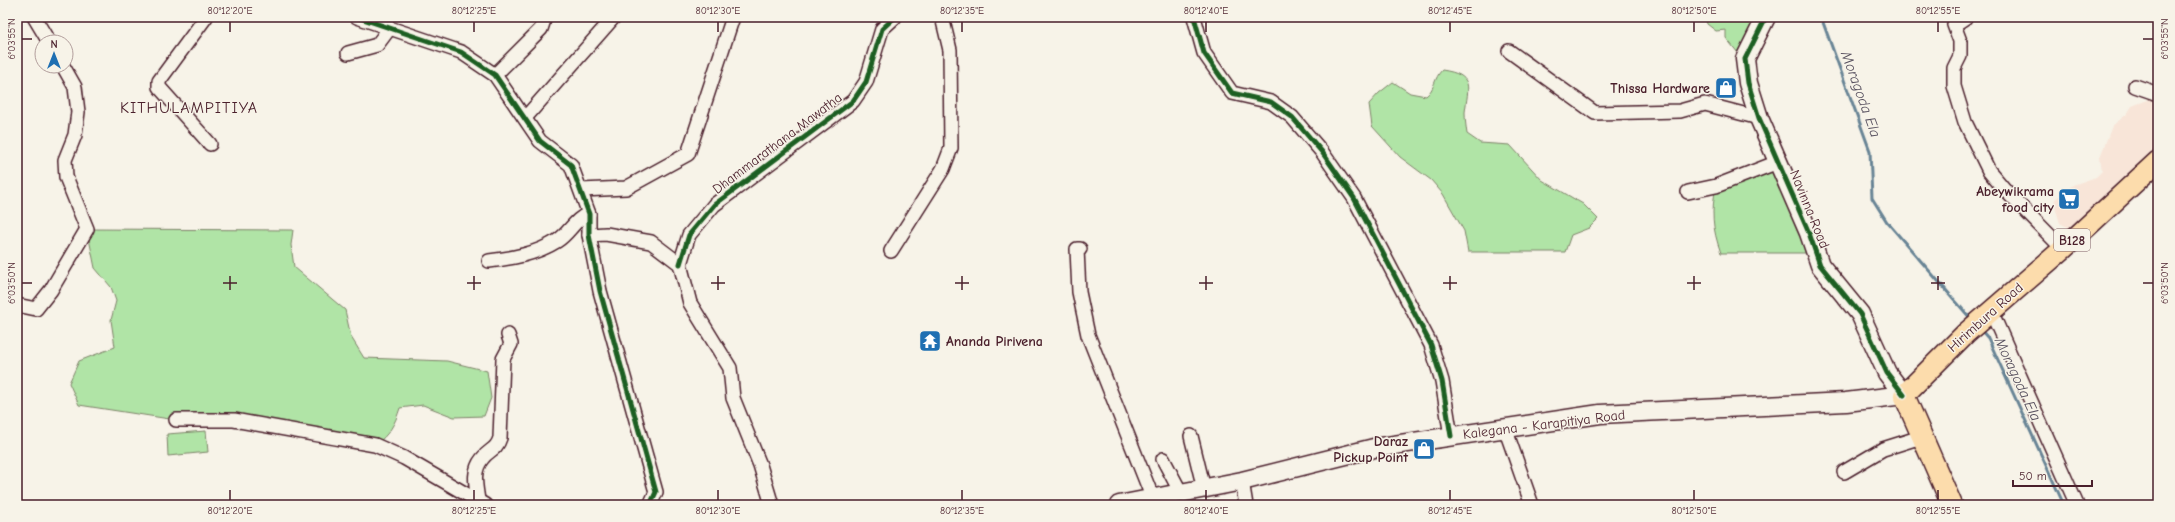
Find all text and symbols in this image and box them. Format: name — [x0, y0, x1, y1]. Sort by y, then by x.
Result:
text: 80°12'20"E — [208, 5, 252, 17]
text: 80°12'25"E — [452, 5, 496, 17]
text: 80°12'30"E — [696, 5, 740, 17]
text: 80°12'35"E — [940, 5, 984, 17]
text: 80°12'40"E — [1184, 5, 1228, 17]
text: 80°12'45"E — [1428, 5, 1472, 17]
text: 80°12'50"E — [1671, 5, 1717, 17]
text: 80°12'55"E — [1916, 5, 1960, 17]
text: 6°03'55"N — [6, 18, 18, 60]
text: 6°03'55"N — [2159, 18, 2171, 60]
north arrow — [34, 34, 74, 74]
text: N — [50, 38, 58, 51]
water label: Moragoda Ela — [1837, 48, 1885, 140]
shop icon: Thissa Hardware — [1713, 75, 1739, 101]
place label: Thissa Hardware — [1610, 80, 1710, 97]
street label: Dhammarathana Mawatha — [709, 89, 845, 198]
district label: KITHULAMPITIYA — [120, 99, 258, 117]
street label: Navinna Road — [1786, 167, 1833, 251]
place label: Abeywikrama food city — [1976, 183, 2055, 216]
supermarket icon: Abeywikrama food city — [2056, 186, 2082, 212]
road number: B128 — [2054, 229, 2090, 251]
text: 6°03'50"N — [6, 262, 18, 304]
text: 6°03'50"N — [2159, 262, 2171, 304]
street label: Hirimbura Road — [1944, 279, 2027, 356]
temple icon: Ananda Pirivena — [917, 328, 943, 354]
place label: Ananda Pirivena — [946, 333, 1043, 350]
water label: Moragoda Ela — [1990, 333, 2045, 424]
street label: Kalegana - Karapitiya Road — [1462, 406, 1626, 443]
place label: Daraz Pickup Point — [1333, 433, 1408, 466]
shop icon: Daraz Pickup Point — [1411, 436, 1437, 462]
scale bar — [2013, 462, 2092, 488]
text: 50 m — [2019, 469, 2047, 483]
text: 80°12'20"E — [208, 505, 252, 517]
text: 80°12'25"E — [452, 505, 496, 517]
text: 80°12'30"E — [696, 505, 740, 517]
text: 80°12'35"E — [940, 505, 984, 517]
text: 80°12'40"E — [1184, 505, 1228, 517]
text: 80°12'45"E — [1428, 505, 1472, 517]
text: 80°12'50"E — [1671, 505, 1717, 517]
text: 80°12'55"E — [1916, 505, 1960, 517]

